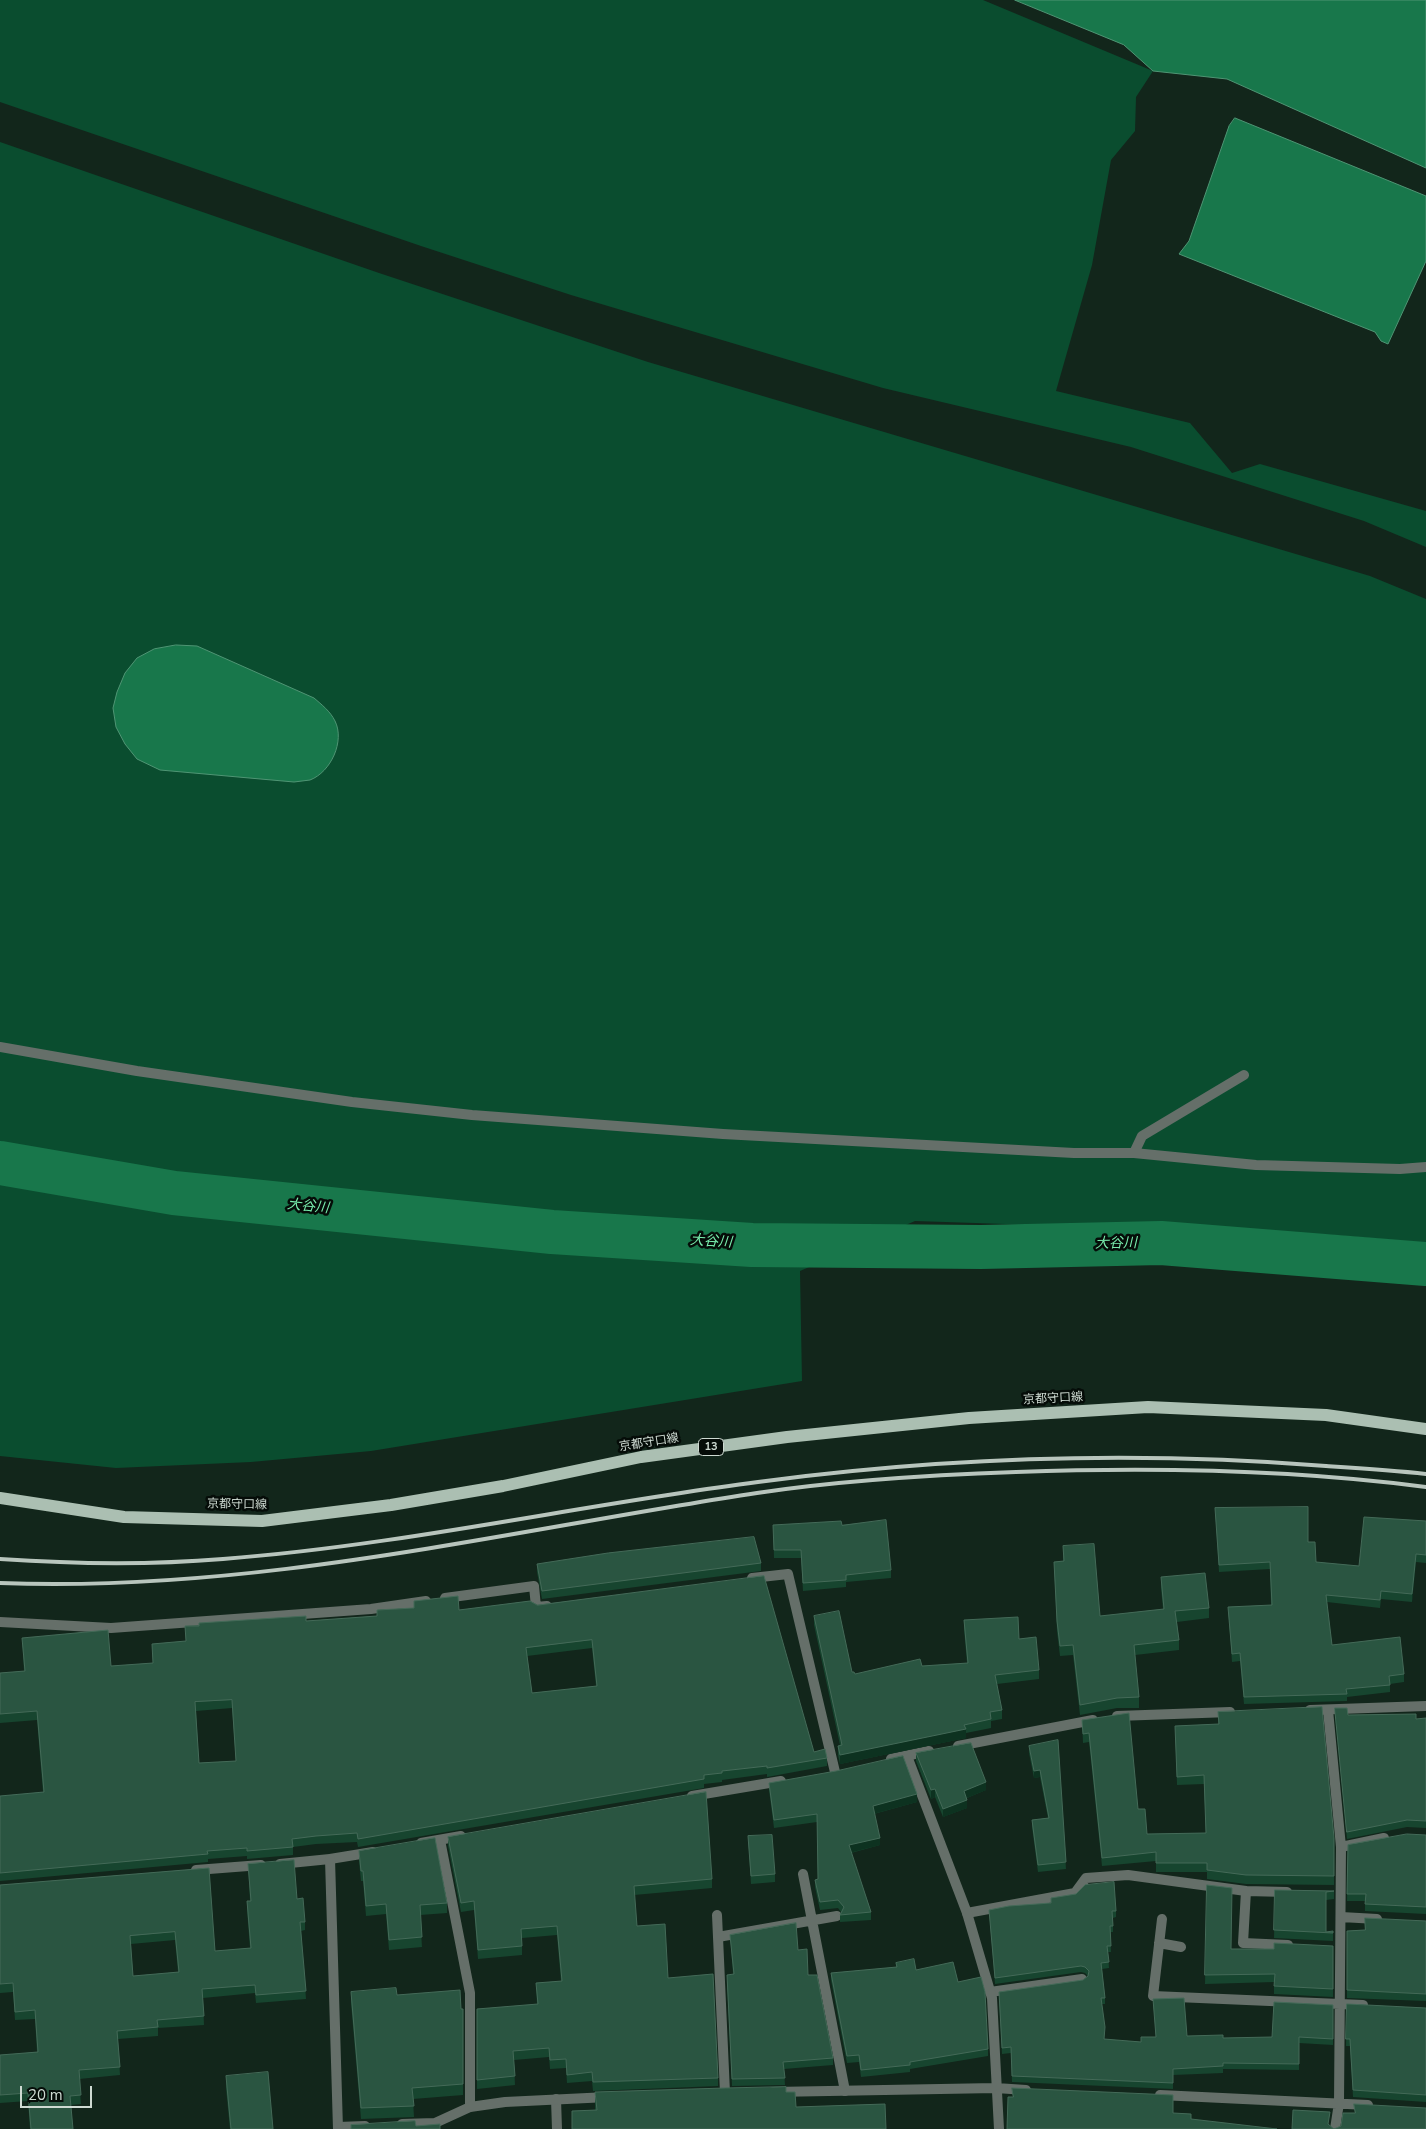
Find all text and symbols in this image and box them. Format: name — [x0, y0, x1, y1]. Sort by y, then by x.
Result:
water label: 大谷川 — [286, 1196, 330, 1218]
water label: 大谷川 — [689, 1232, 733, 1252]
water label: 大谷川 — [1095, 1235, 1137, 1253]
street label: 京都守口線 — [1023, 1390, 1083, 1408]
street label: 京都守口線 — [618, 1431, 680, 1455]
road number: 13 — [698, 1438, 724, 1455]
street label: 京都守口線 — [207, 1497, 267, 1513]
scale bar — [22, 2076, 95, 2108]
text: 20 m — [28, 2085, 63, 2105]

